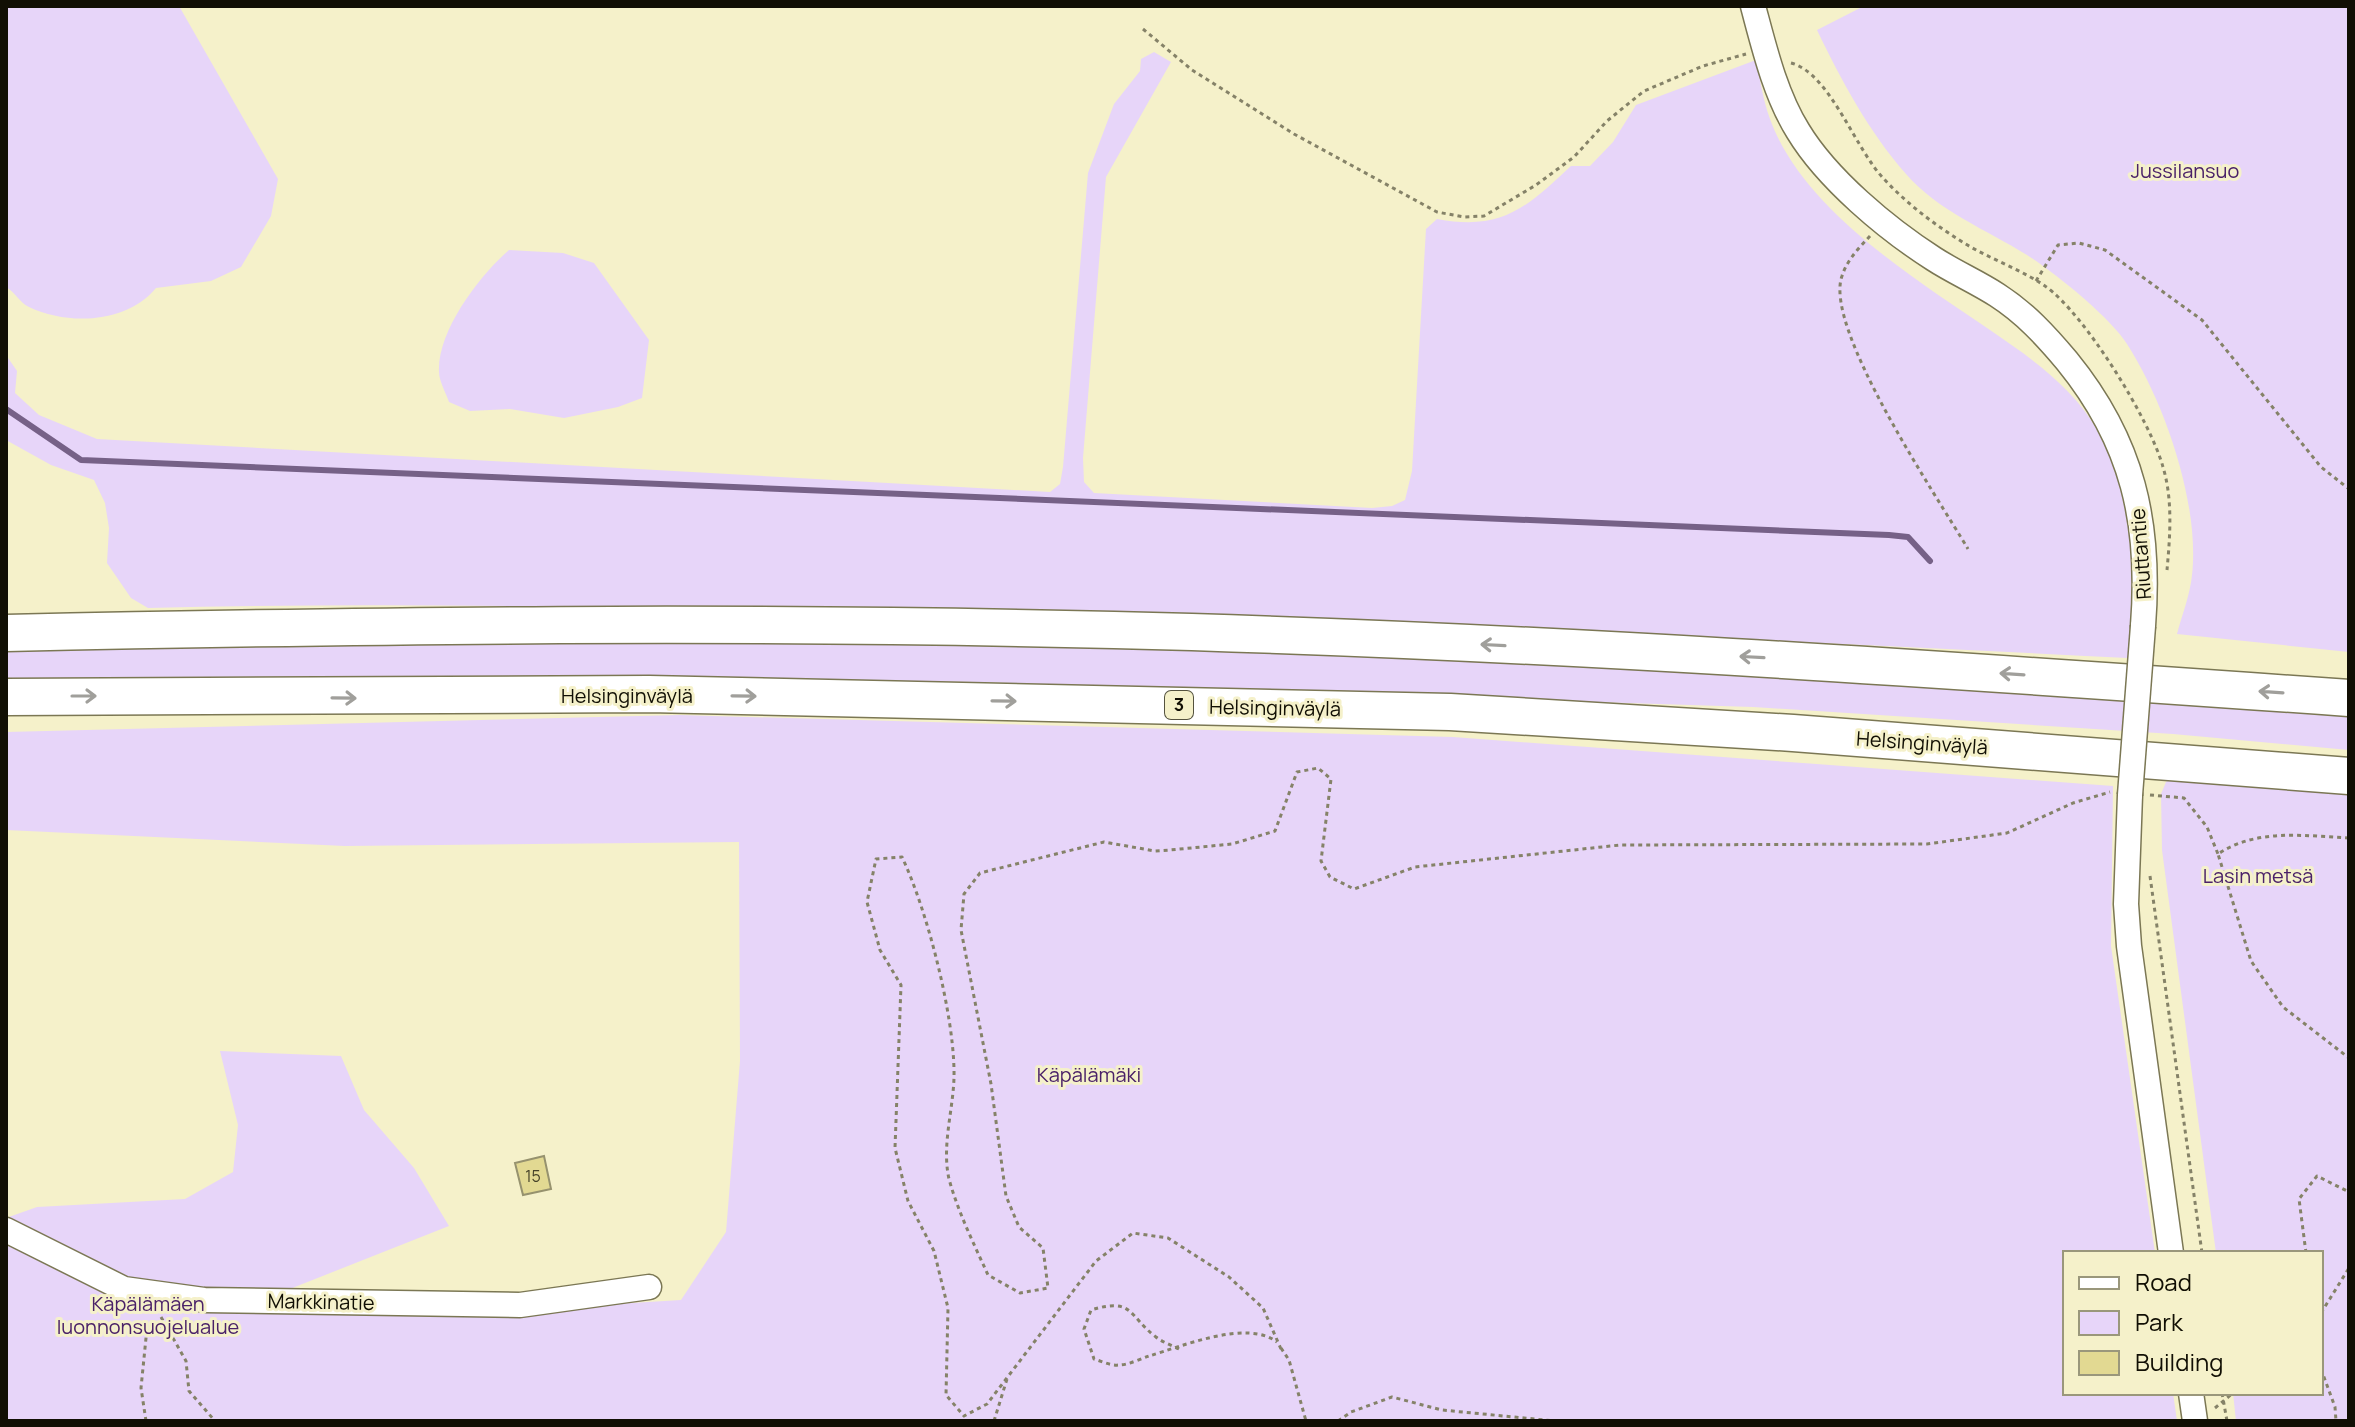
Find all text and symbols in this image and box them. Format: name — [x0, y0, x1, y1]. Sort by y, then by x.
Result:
park label: Jussilansuo — [2131, 157, 2240, 184]
street label: Riuttantie — [2124, 508, 2157, 601]
one-way arrow — [1480, 637, 1507, 652]
one-way arrow — [1739, 649, 1766, 664]
one-way arrow — [1999, 666, 2026, 681]
street label: Helsinginväylä — [561, 682, 693, 709]
one-way arrow — [2258, 684, 2285, 699]
one-way arrow — [70, 688, 97, 703]
one-way arrow — [730, 688, 757, 704]
one-way arrow — [330, 690, 357, 706]
road number: 3 — [1165, 691, 1193, 719]
one-way arrow — [990, 693, 1017, 709]
street label: Helsinginväylä — [1209, 693, 1341, 722]
street label: Helsinginväylä — [1855, 724, 1989, 761]
park label: Lasin metsä — [2203, 862, 2313, 889]
park label: Käpälämäki — [1037, 1061, 1141, 1088]
house number: 15 — [525, 1165, 541, 1187]
legend — [2063, 1251, 2323, 1395]
text: Road — [2135, 1265, 2192, 1298]
street label: Markkinatie — [267, 1287, 375, 1316]
park label: Käpälämäen luonnonsuojelualue — [57, 1290, 239, 1340]
text: Park — [2135, 1305, 2184, 1338]
text: Building — [2135, 1345, 2223, 1378]

